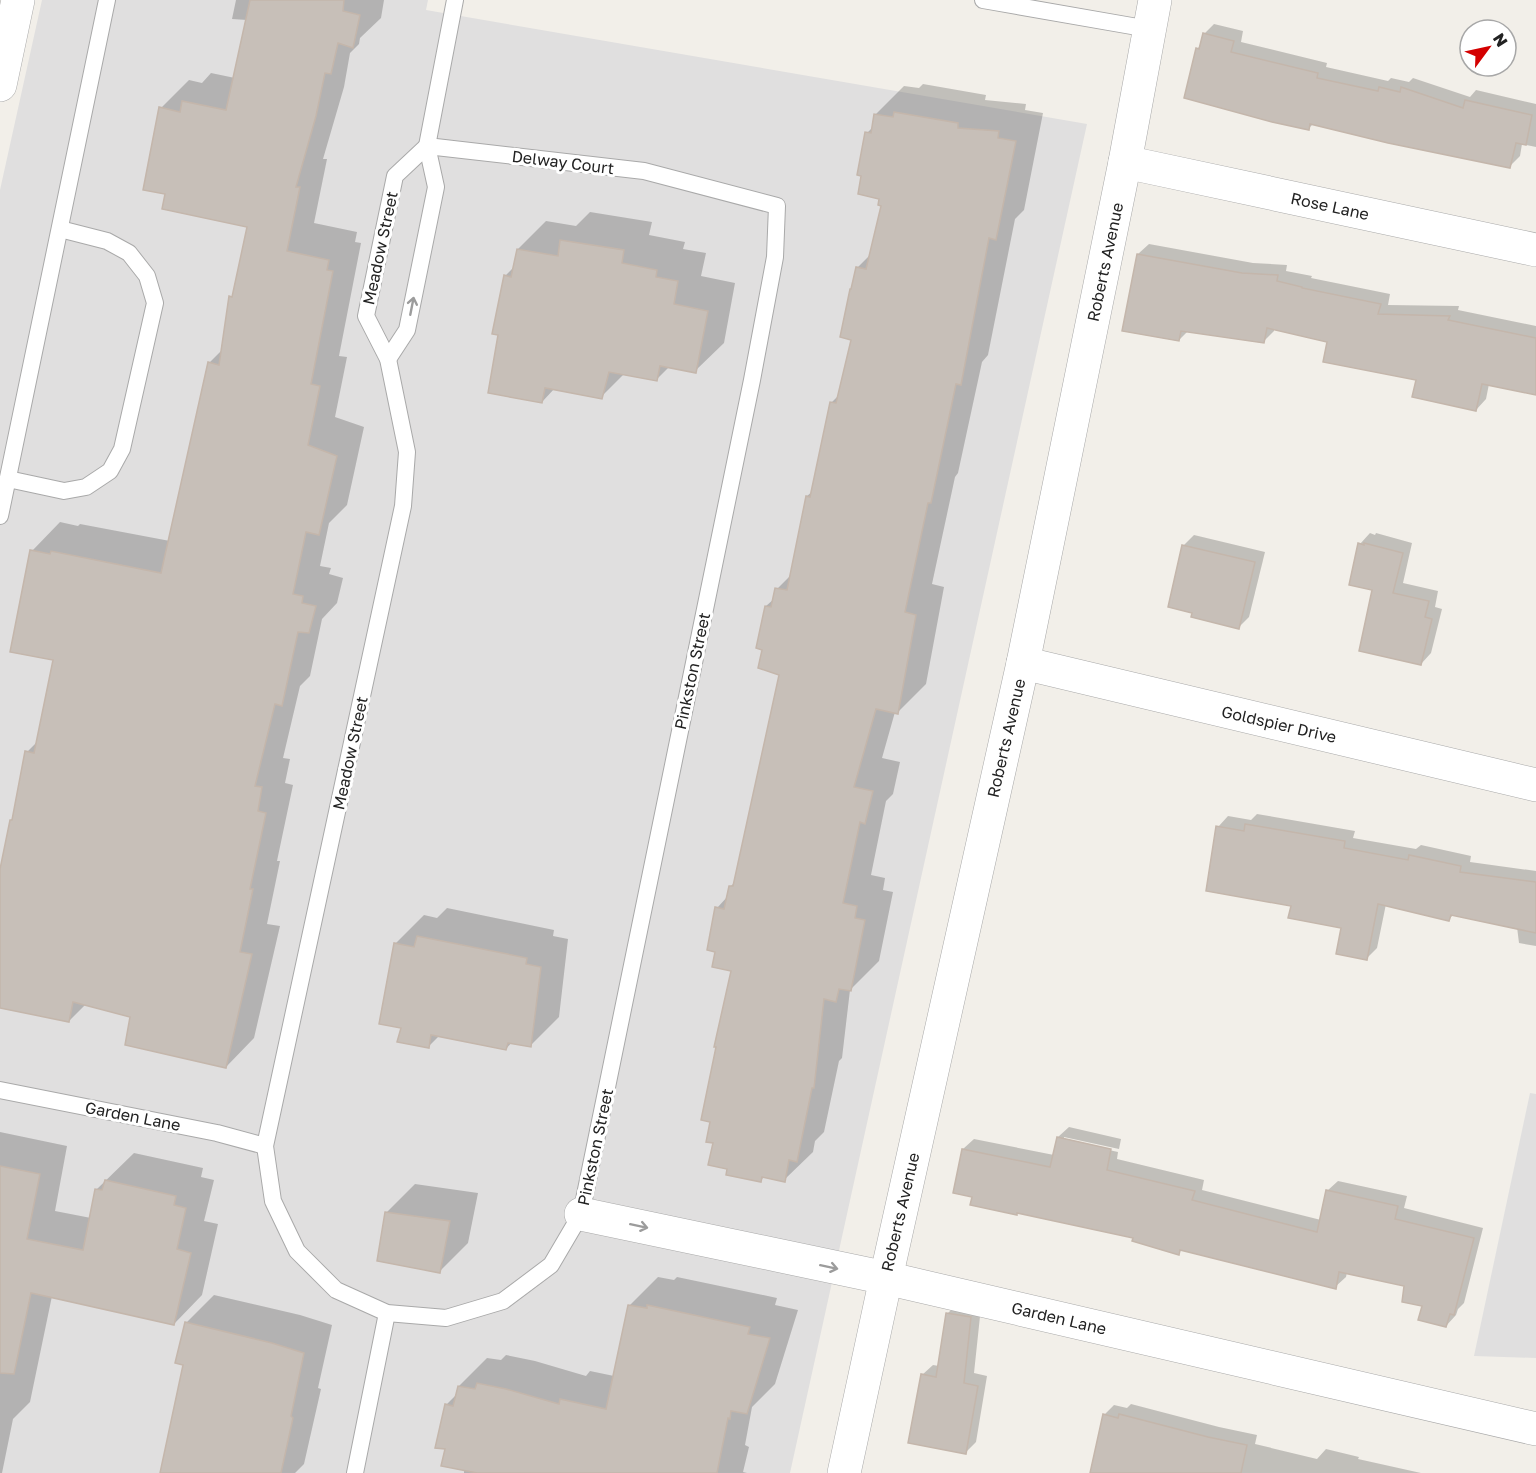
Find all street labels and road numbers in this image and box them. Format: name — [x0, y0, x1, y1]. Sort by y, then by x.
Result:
street label: Delway Court — [511, 146, 615, 178]
street label: Rose Lane — [1289, 188, 1371, 224]
street label: Meadow Street — [358, 189, 402, 307]
street label: Roberts Avenue — [1083, 201, 1127, 323]
street label: Pinkston Street — [670, 611, 714, 731]
street label: Roberts Avenue — [983, 677, 1029, 799]
street label: Meadow Street — [328, 694, 372, 812]
street label: Goldspier Drive — [1220, 701, 1338, 747]
street label: Pinkston Street — [573, 1087, 617, 1207]
street label: Garden Lane — [84, 1097, 182, 1135]
street label: Roberts Avenue — [877, 1151, 923, 1273]
street label: Garden Lane — [1010, 1297, 1108, 1339]

